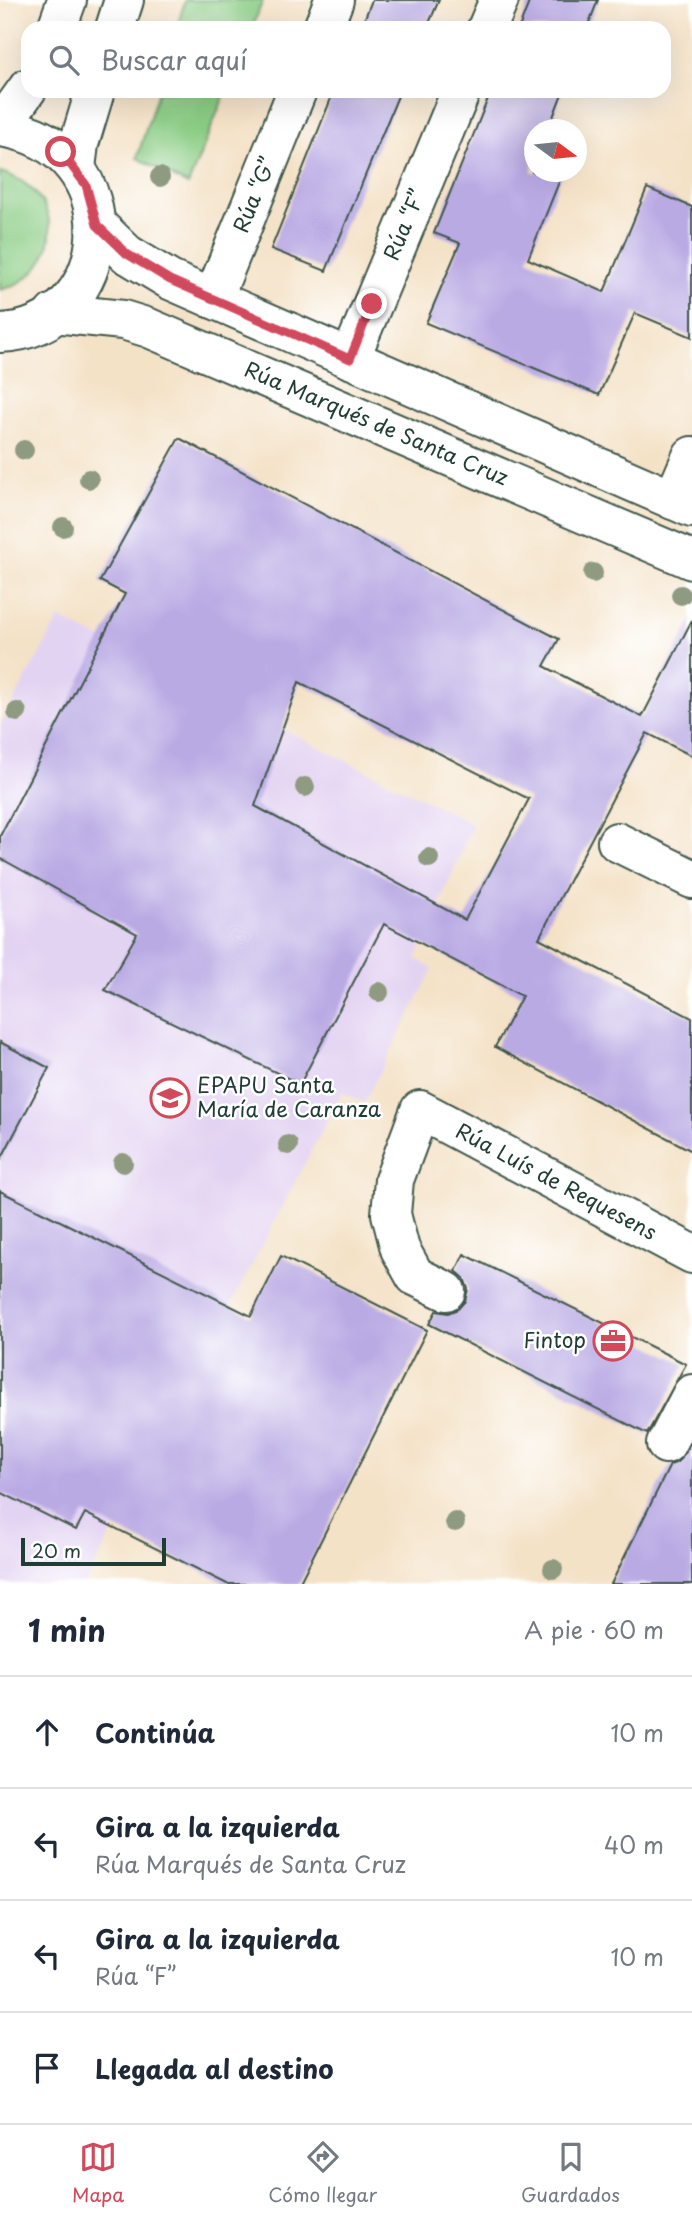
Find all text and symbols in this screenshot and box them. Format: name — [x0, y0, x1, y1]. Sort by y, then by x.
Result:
search box — [21, 21, 671, 98]
text: Buscar aquí — [101, 40, 247, 79]
icon: search — [45, 41, 83, 79]
north arrow — [524, 119, 587, 182]
route start — [45, 136, 76, 167]
street label: Rúa “G” — [223, 152, 283, 237]
street label: Rúa “F” — [374, 184, 432, 265]
route end — [356, 288, 387, 319]
street label: Rúa Marqués de Santa Cruz — [240, 352, 514, 492]
place label: EPAPU Santa María de Caranza — [197, 1068, 381, 1124]
school or university icon: EPAPU Santa María de Caranza — [149, 1077, 191, 1119]
street label: Rúa Luís de Requesens — [451, 1114, 663, 1247]
office icon: Fintop — [592, 1320, 634, 1362]
place label: Fintop — [523, 1323, 586, 1355]
scale bar — [21, 1535, 166, 1567]
text: 20 m — [32, 1536, 81, 1564]
text: 1 min — [28, 1607, 106, 1652]
text: A pie · 60 m — [524, 1612, 664, 1647]
icon: ahead — [28, 1713, 66, 1751]
text: Continúa — [95, 1713, 215, 1752]
text: 10 m — [610, 1715, 664, 1750]
text: Gira a la izquierda — [95, 1807, 340, 1846]
icon: left — [28, 1825, 66, 1863]
text: 40 m — [604, 1827, 664, 1862]
text: Rúa Marqués de Santa Cruz — [95, 1846, 406, 1881]
text: Gira a la izquierda — [95, 1919, 340, 1958]
icon: left — [28, 1937, 66, 1975]
text: 10 m — [610, 1939, 664, 1974]
text: Rúa “F” — [95, 1958, 176, 1993]
icon: arrive — [28, 2049, 66, 2087]
text: Llegada al destino — [95, 2049, 334, 2088]
tab: Mapa — [72, 2138, 124, 2208]
tab: Cómo llegar — [268, 2138, 377, 2208]
tab: Guardados — [521, 2138, 620, 2208]

